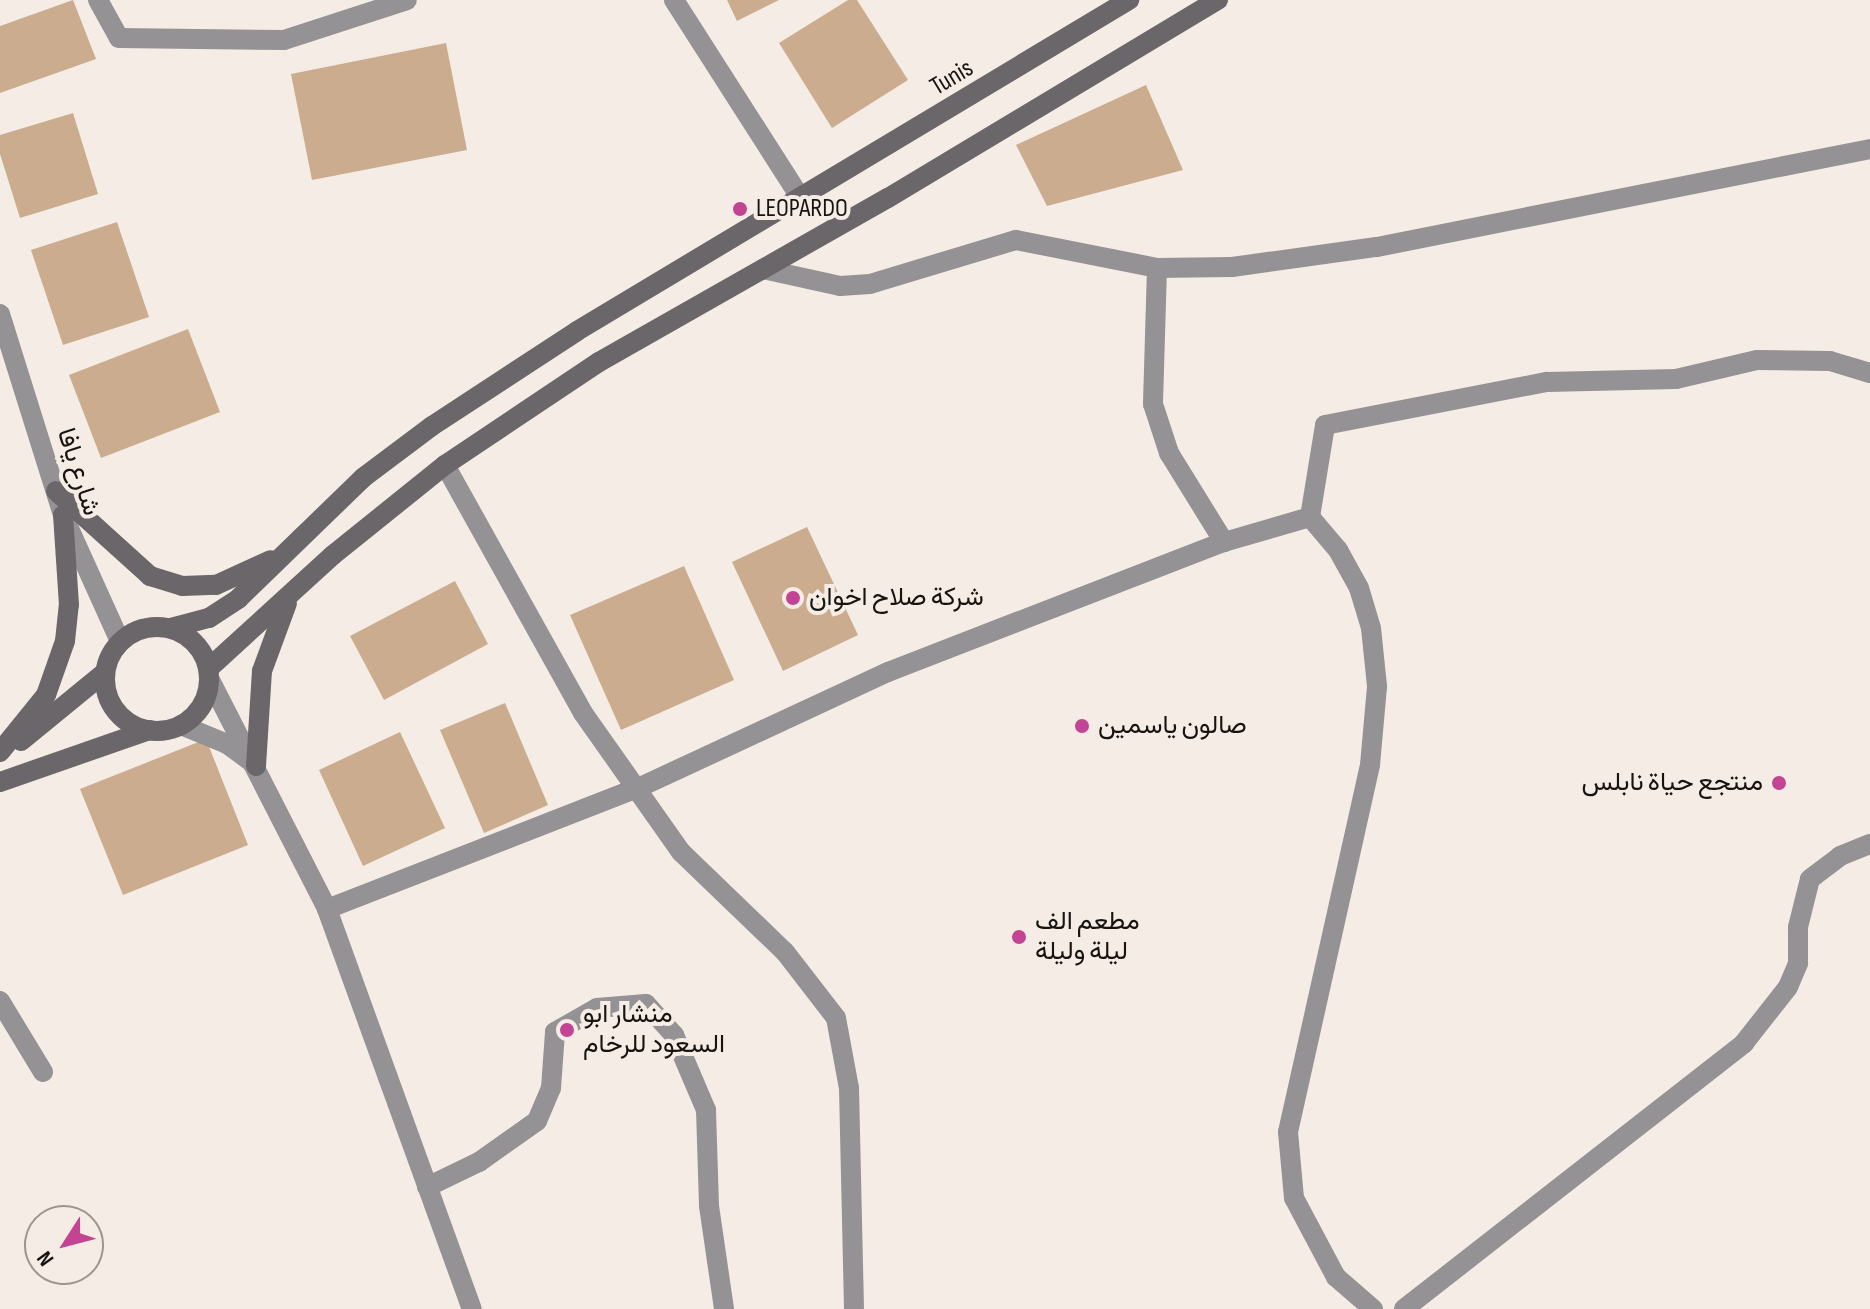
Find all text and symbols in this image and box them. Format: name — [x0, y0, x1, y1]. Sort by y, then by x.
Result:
street label: Tunis — [925, 53, 979, 103]
place label: LEOPARDO — [756, 193, 848, 225]
marker: LEOPARDO — [731, 200, 749, 218]
street label: شارع يافا — [49, 424, 107, 520]
place label: شركة صلاح اخوان — [809, 582, 984, 614]
marker: شركة صلاح اخوان — [784, 589, 802, 607]
place label: صالون ياسمين — [1098, 710, 1247, 742]
marker: صالون ياسمين — [1073, 717, 1091, 735]
place label: منتجع حياة نابلس — [1581, 767, 1763, 799]
marker: منتجع حياة نابلس — [1770, 774, 1788, 792]
place label: مطعم الف ليلة وليلة — [1035, 906, 1140, 968]
marker: مطعم الف ليلة وليلة — [1010, 928, 1028, 946]
place label: منشار ابو السعود للرخام — [583, 999, 725, 1060]
marker: منشار ابو السعود للرخام — [558, 1021, 576, 1039]
north arrow — [24, 1205, 104, 1285]
text: N — [31, 1246, 60, 1271]

